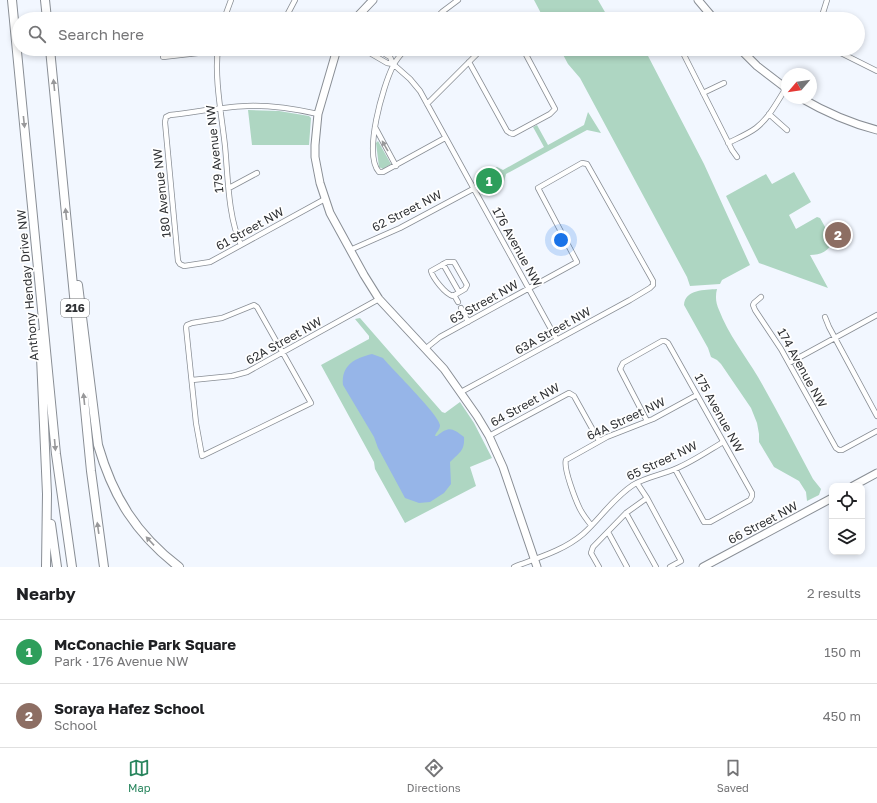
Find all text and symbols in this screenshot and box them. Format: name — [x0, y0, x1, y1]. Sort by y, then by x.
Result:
search box — [12, 12, 865, 56]
icon: search — [26, 23, 48, 45]
text: Search here — [58, 25, 144, 43]
north arrow — [781, 68, 817, 104]
one-way arrow — [50, 79, 57, 91]
street label: 179 Avenue NW — [202, 104, 227, 194]
one-way arrow — [21, 116, 28, 128]
one-way arrow — [381, 140, 388, 152]
street label: 180 Avenue NW — [149, 147, 174, 238]
pin: 1 — [476, 166, 502, 196]
street label: 62 Street NW — [369, 186, 445, 235]
street label: 61 Street NW — [213, 204, 287, 253]
street label: 176 Avenue NW — [489, 204, 546, 289]
street label: Anthony Henday Drive NW — [13, 208, 42, 361]
one-way arrow — [63, 208, 69, 220]
pin: 2 — [825, 220, 851, 250]
your location — [551, 230, 571, 250]
street label: 63 Street NW — [447, 276, 521, 327]
road number: 216 — [61, 299, 89, 317]
street label: 63A Street NW — [512, 303, 594, 358]
street label: 62A Street NW — [243, 313, 325, 368]
street label: 174 Avenue NW — [774, 325, 831, 411]
street label: 175 Avenue NW — [692, 371, 748, 455]
street label: 64 Street NW — [488, 379, 562, 430]
one-way arrow — [80, 393, 87, 405]
street label: 64A Street NW — [584, 394, 668, 443]
street label: 65 Street NW — [624, 437, 700, 483]
one-way arrow — [52, 439, 58, 451]
map controls — [829, 483, 865, 555]
button: locate — [829, 483, 865, 519]
street label: 66 Street NW — [725, 498, 801, 547]
button: layers — [829, 519, 865, 555]
one-way arrow — [95, 522, 101, 535]
one-way arrow — [145, 536, 155, 546]
text: Nearby — [16, 583, 76, 604]
text: 2 results — [807, 585, 861, 601]
text: McConachie Park Square — [54, 635, 236, 653]
text: 1 — [26, 644, 32, 660]
text: 150 m — [824, 644, 861, 660]
text: Park · 176 Avenue NW — [54, 653, 188, 669]
text: Soraya Hafez School — [54, 699, 205, 717]
text: 2 — [25, 708, 33, 724]
text: 450 m — [823, 708, 861, 724]
text: School — [54, 717, 97, 733]
tab: Map — [128, 757, 151, 794]
tab: Directions — [407, 757, 461, 794]
tab: Saved — [717, 757, 749, 794]

